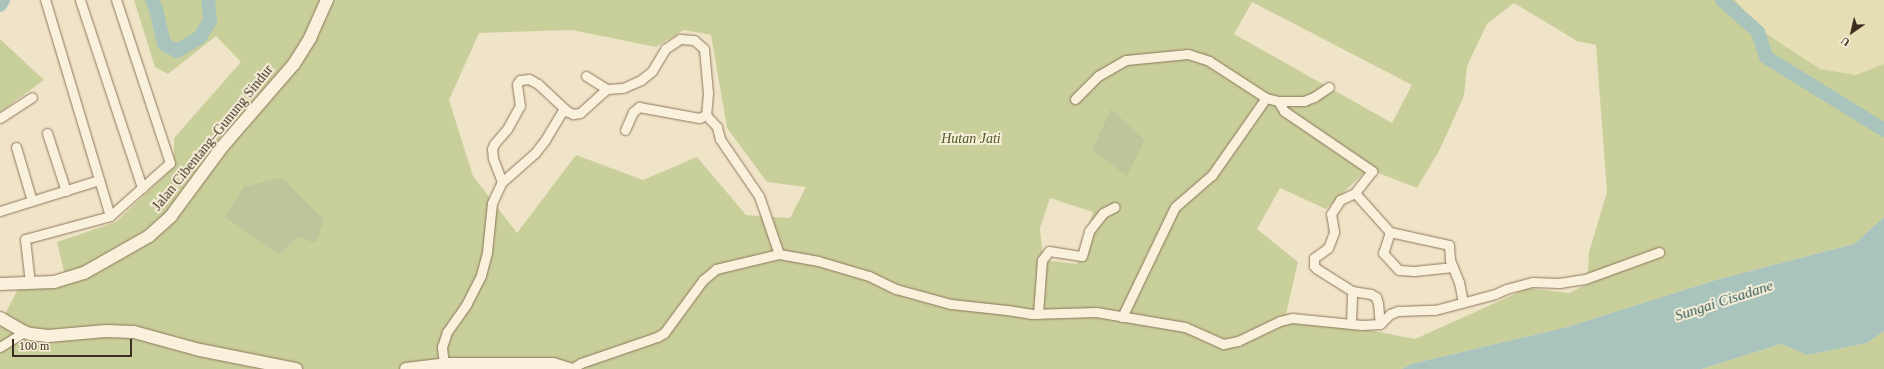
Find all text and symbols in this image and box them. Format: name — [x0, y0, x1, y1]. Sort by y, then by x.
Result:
north arrow — [1832, 12, 1872, 52]
text: U — [1839, 35, 1852, 49]
street label: Jalan Cibentang–Gunung Sindur — [149, 62, 277, 214]
park label: Hutan Jati — [941, 131, 1001, 147]
water label: Sungai Cisadane — [1673, 277, 1775, 325]
scale bar — [14, 331, 134, 357]
text: 100 m — [19, 339, 49, 353]

